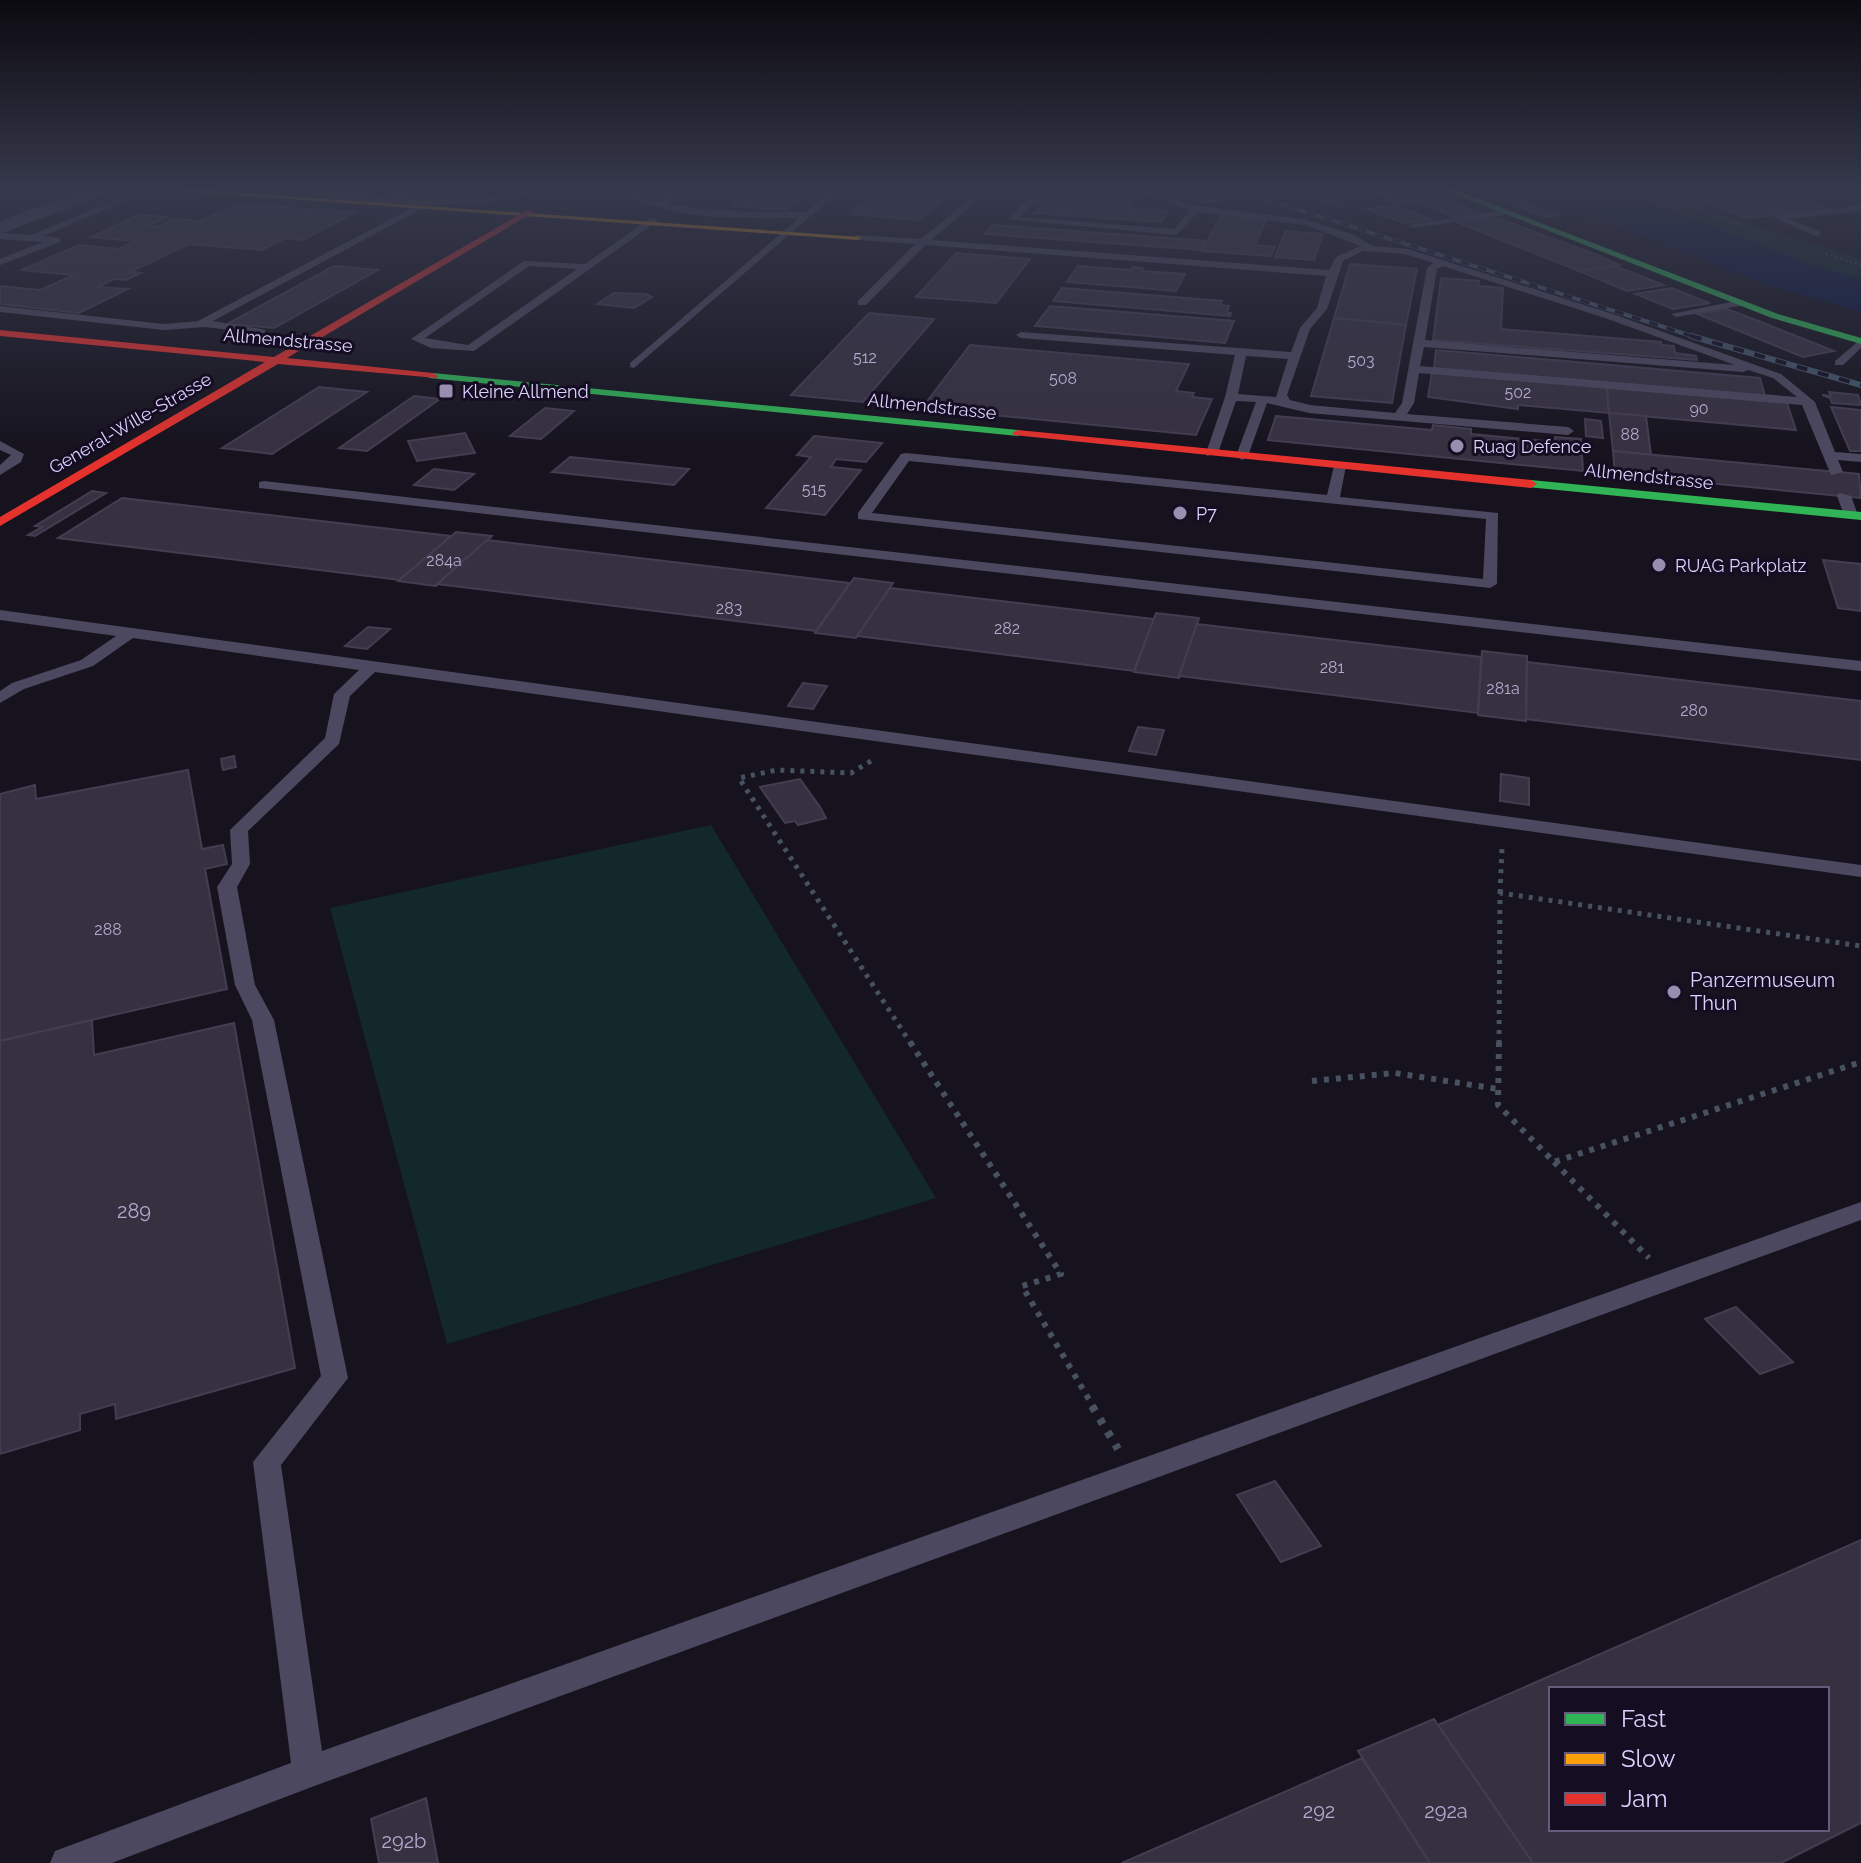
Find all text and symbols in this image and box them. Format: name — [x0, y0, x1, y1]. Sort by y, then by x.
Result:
street label: Allmendstrasse — [223, 324, 354, 356]
house number: 512 — [853, 348, 877, 367]
house number: 503 — [1347, 351, 1375, 370]
street label: General-Wille-Strasse — [45, 368, 215, 478]
house number: 508 — [1049, 369, 1077, 388]
place label: Kleine Allmend — [462, 381, 589, 402]
marker: Kleine Allmend — [437, 382, 455, 400]
house number: 502 — [1505, 383, 1531, 402]
street label: Allmendstrasse — [866, 389, 998, 423]
house number: 90 — [1689, 399, 1709, 418]
house number: 88 — [1621, 425, 1639, 444]
place label: Ruag Defence — [1473, 436, 1592, 457]
marker: Ruag Defence — [1448, 437, 1466, 455]
street label: Allmendstrasse — [1583, 459, 1715, 493]
house number: 515 — [802, 480, 826, 499]
place label: P7 — [1196, 503, 1217, 524]
marker: P7 — [1171, 504, 1189, 522]
house number: 284a — [426, 551, 462, 570]
place label: RUAG Parkplatz — [1675, 555, 1807, 576]
marker: RUAG Parkplatz — [1650, 556, 1668, 574]
house number: 283 — [716, 599, 742, 618]
house number: 282 — [994, 619, 1020, 638]
house number: 281 — [1320, 658, 1344, 677]
house number: 281a — [1486, 679, 1520, 698]
house number: 280 — [1680, 701, 1708, 720]
house number: 288 — [94, 920, 122, 939]
place label: Panzermuseum Thun — [1690, 968, 1835, 1015]
marker: Panzermuseum Thun — [1665, 983, 1683, 1001]
house number: 289 — [117, 1199, 151, 1223]
legend — [1549, 1687, 1829, 1831]
text: Fast — [1621, 1704, 1666, 1733]
text: Slow — [1621, 1744, 1676, 1773]
text: Jam — [1621, 1784, 1667, 1813]
house number: 292 — [1303, 1799, 1335, 1823]
house number: 292a — [1424, 1799, 1468, 1823]
house number: 292b — [382, 1829, 426, 1853]

